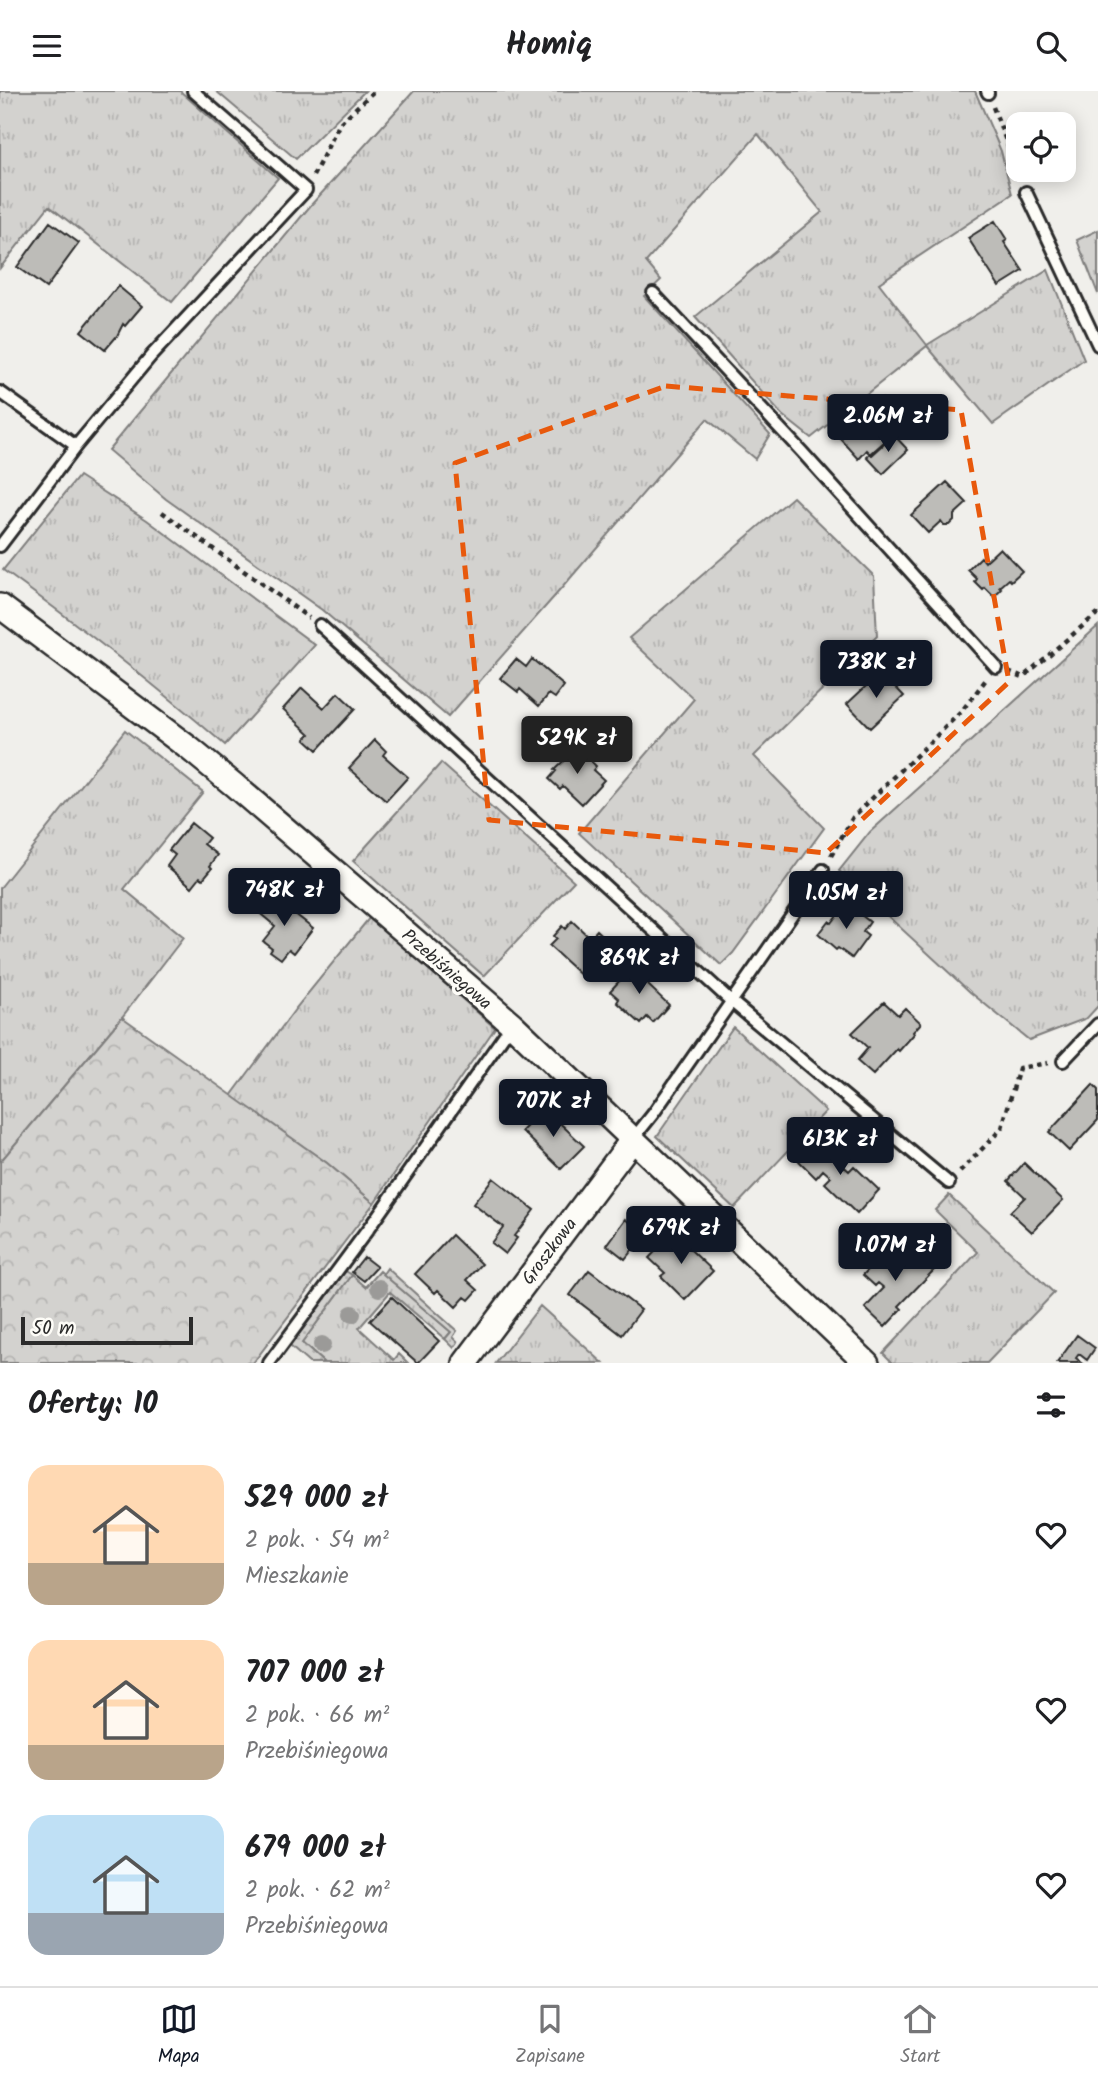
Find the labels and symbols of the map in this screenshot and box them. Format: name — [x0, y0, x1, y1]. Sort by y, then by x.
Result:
pin: 2.06M zł — [816, 395, 960, 454]
pin: 738K zł — [811, 641, 941, 700]
pin: 529K zł — [512, 717, 642, 776]
pin: 748K zł — [219, 869, 349, 928]
pin: 1.05M zł — [774, 871, 918, 931]
street label: Przebiśniegowa — [394, 922, 498, 1018]
pin: 869K zł — [574, 937, 704, 996]
pin: 707K zł — [488, 1079, 618, 1139]
pin: 613K zł — [775, 1117, 905, 1177]
pin: 679K zł — [616, 1207, 746, 1266]
street label: Groszkowa — [515, 1212, 585, 1292]
pin: 1.07M zł — [823, 1223, 967, 1283]
scale bar — [21, 1314, 192, 1346]

